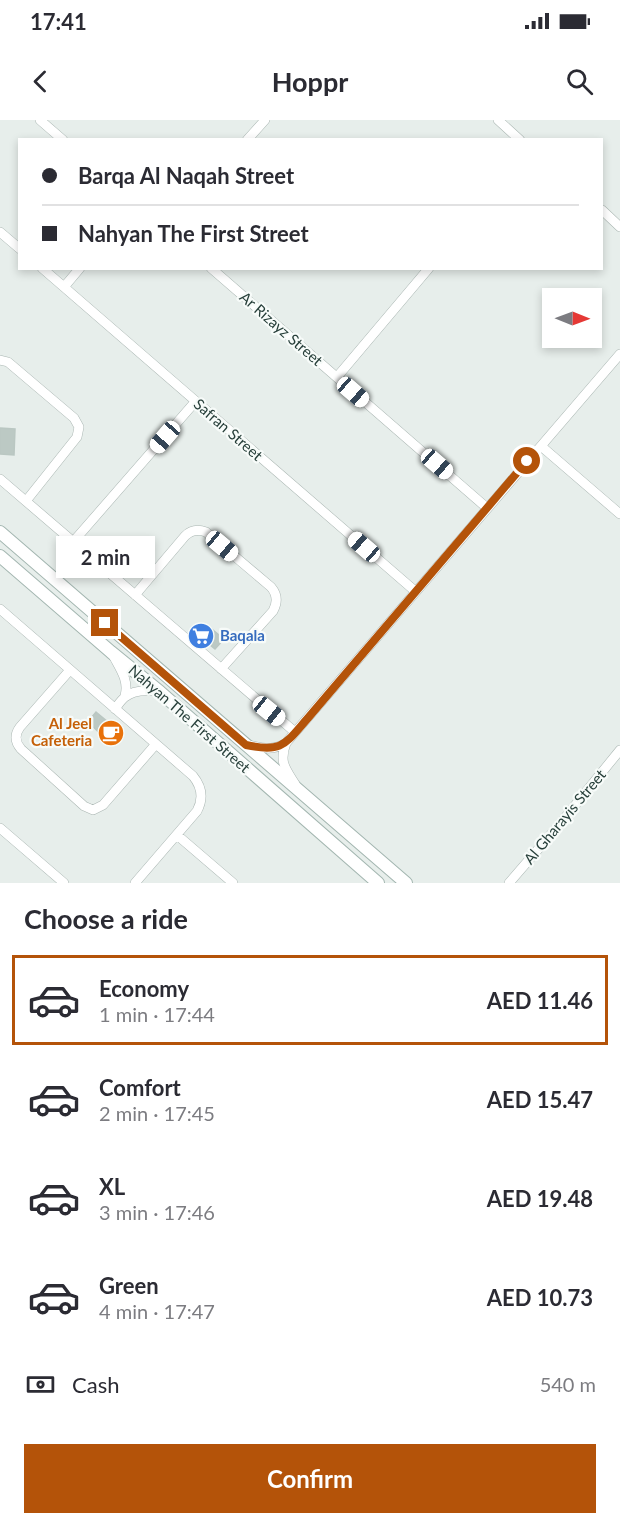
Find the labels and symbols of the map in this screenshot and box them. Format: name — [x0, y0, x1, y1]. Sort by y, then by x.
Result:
street label: Ar Rizayz Street — [237, 287, 327, 370]
north arrow — [542, 288, 602, 348]
car — [334, 373, 372, 411]
street label: Safran Street — [191, 395, 267, 464]
car — [146, 418, 184, 456]
car — [418, 445, 456, 483]
route start — [513, 447, 540, 474]
car — [202, 528, 242, 564]
car — [345, 528, 383, 566]
callout: 2 min — [56, 536, 154, 578]
route end — [91, 609, 118, 636]
supermarket icon: Baqala — [186, 621, 216, 651]
place label: Baqala — [220, 626, 265, 644]
street label: Nahyan The First Street — [125, 661, 255, 776]
car — [249, 693, 289, 729]
place label: Al Jeel Cafeteria — [31, 714, 92, 749]
cafe icon: Al Jeel Cafeteria — [96, 718, 126, 748]
street label: Al Gharayis Street — [519, 765, 609, 867]

